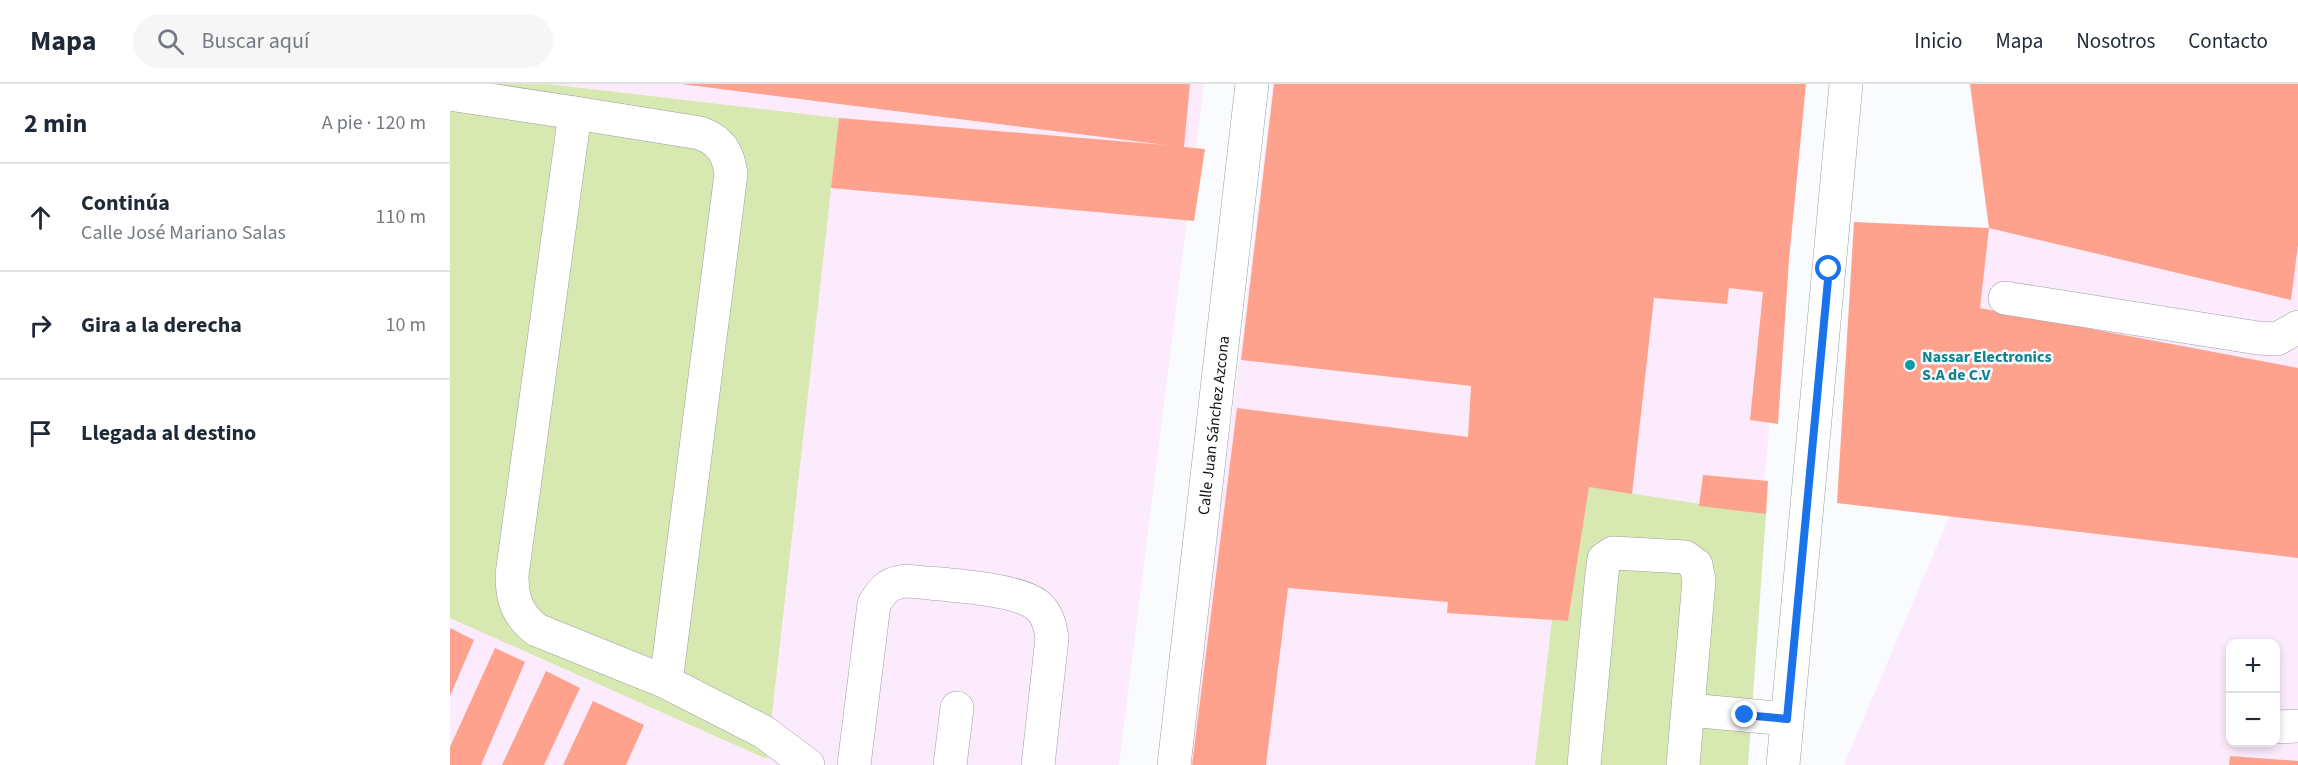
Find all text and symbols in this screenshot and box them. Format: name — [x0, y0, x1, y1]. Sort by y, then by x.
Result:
search box — [133, 14, 553, 68]
text: Mapa — [30, 21, 97, 61]
icon: search — [154, 25, 187, 58]
text: Buscar aquí — [202, 25, 309, 57]
text: Inicio — [1914, 26, 1962, 56]
text: Mapa — [1995, 26, 2043, 56]
text: Nosotros — [2076, 26, 2155, 56]
text: Contacto — [2188, 26, 2268, 56]
text: 2 min — [24, 105, 87, 142]
text: A pie · 120 m — [322, 109, 426, 137]
text: Continúa — [81, 187, 170, 219]
icon: ahead — [24, 201, 57, 234]
text: 110 m — [376, 203, 426, 231]
text: Calle José Mariano Salas — [81, 219, 286, 247]
route start — [1815, 255, 1841, 281]
icon: right — [24, 309, 57, 342]
text: Gira a la derecha — [81, 309, 242, 341]
text: 10 m — [386, 311, 426, 339]
street label: Calle Juan Sánchez Azcona — [1193, 335, 1235, 516]
place label: Nassar Electronics S.A de C.V — [1922, 346, 2052, 386]
marker: Nassar Electronics S.A de C.V — [1903, 358, 1917, 372]
icon: arrive — [24, 417, 57, 450]
text: Llegada al destino — [81, 417, 256, 449]
map controls — [2226, 639, 2280, 747]
button: + — [2226, 639, 2280, 693]
button: − — [2226, 693, 2280, 747]
route end — [1731, 701, 1757, 727]

